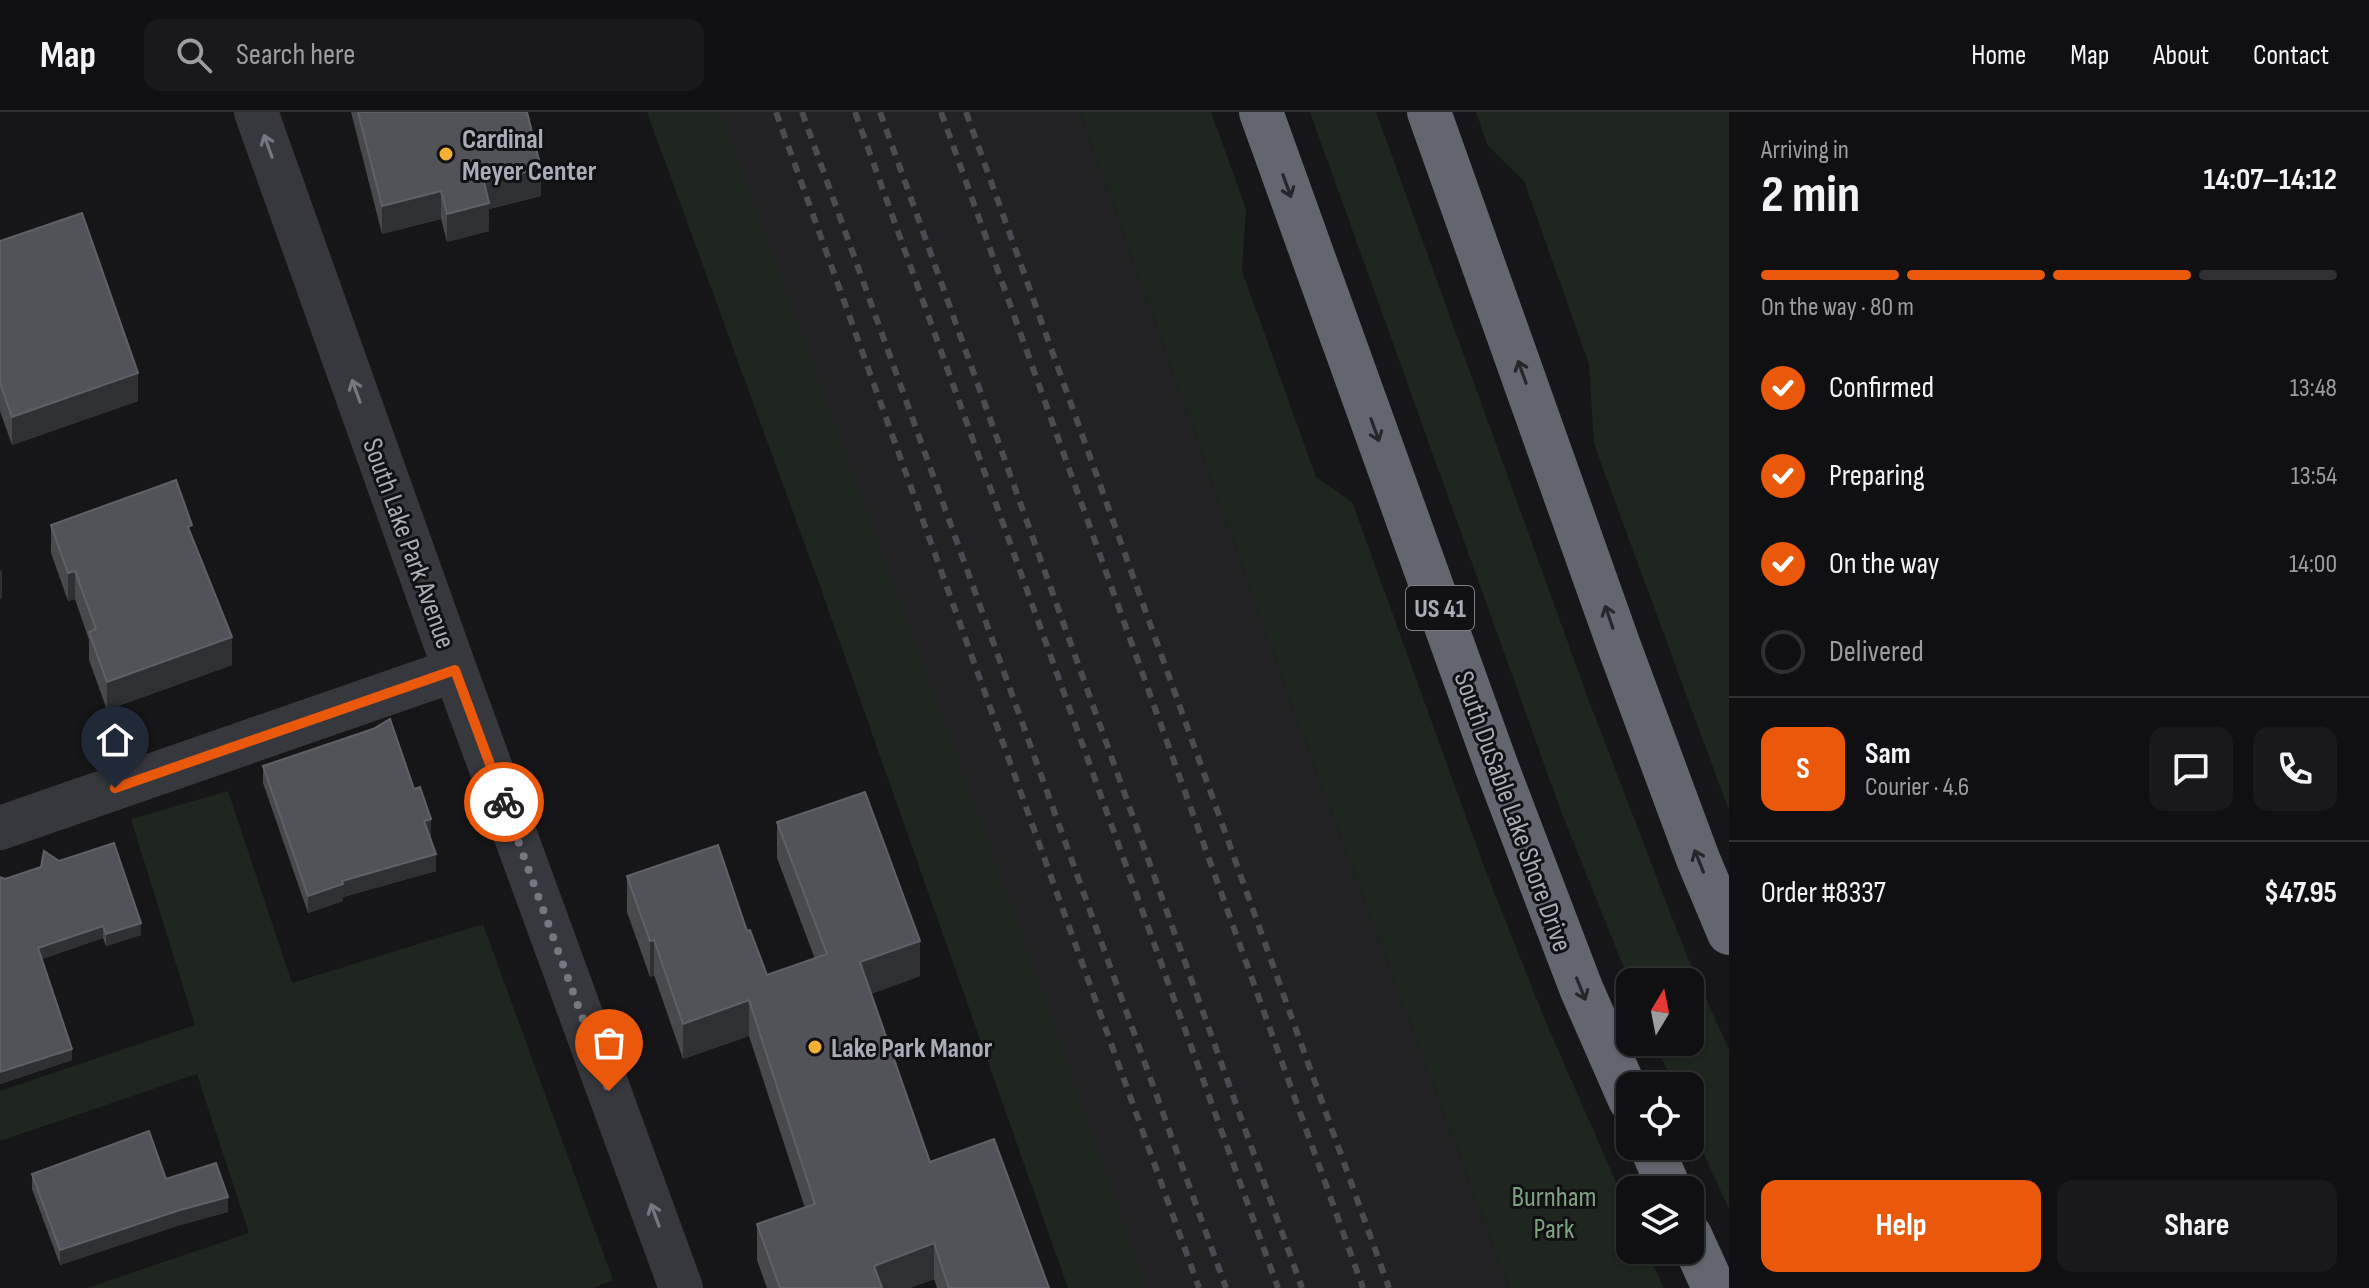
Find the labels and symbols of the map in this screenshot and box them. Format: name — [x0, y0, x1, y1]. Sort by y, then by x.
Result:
place label: Cardinal Meyer Center — [462, 123, 597, 188]
one-way arrow — [260, 134, 275, 159]
marker: Cardinal Meyer Center — [437, 145, 455, 163]
one-way arrow — [1280, 173, 1295, 198]
one-way arrow — [1514, 360, 1528, 385]
one-way arrow — [347, 379, 362, 404]
one-way arrow — [1369, 417, 1384, 442]
street label: South Lake Park Avenue — [355, 434, 462, 653]
road number: US 41 — [1406, 586, 1474, 630]
one-way arrow — [1600, 605, 1615, 630]
street label: South DuSable Lake Shore Drive — [1446, 667, 1579, 956]
pin — [81, 706, 149, 788]
courier — [464, 762, 544, 842]
one-way arrow — [1691, 849, 1705, 874]
north arrow — [1616, 968, 1704, 1056]
one-way arrow — [1575, 976, 1590, 1001]
pin — [575, 1009, 643, 1091]
place label: Lake Park Manor — [831, 1032, 993, 1065]
marker: Lake Park Manor — [806, 1038, 824, 1056]
park label: Burnham Park — [1512, 1181, 1596, 1246]
one-way arrow — [646, 1203, 661, 1228]

